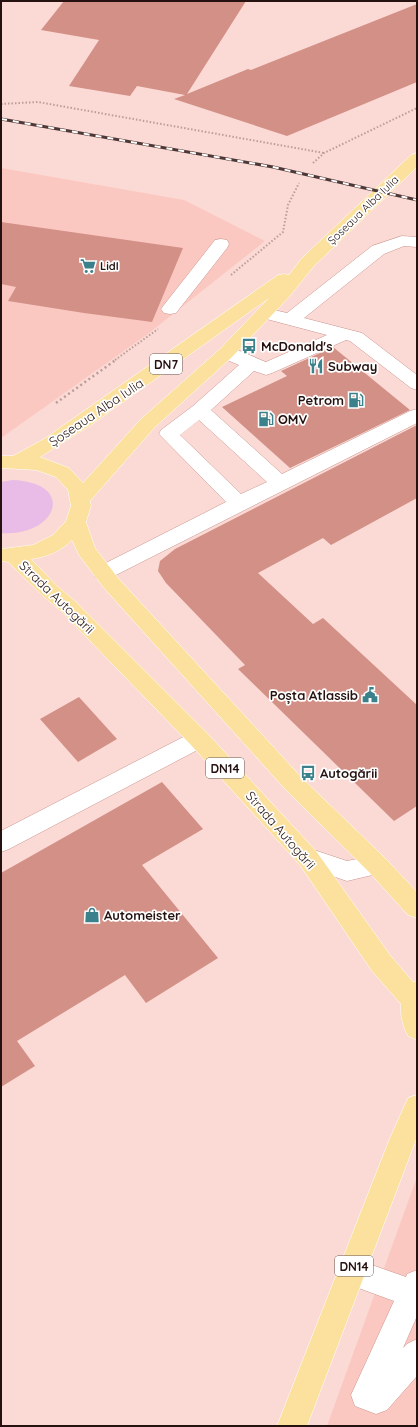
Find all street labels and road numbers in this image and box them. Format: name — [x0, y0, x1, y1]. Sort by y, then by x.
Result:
street label: Șoseaua Alba Iulia — [325, 173, 401, 247]
road number: DN7 — [150, 354, 182, 374]
street label: Șoseaua Alba Iulia — [46, 375, 146, 449]
street label: Strada Autogării — [16, 557, 98, 637]
road number: DN14 — [206, 758, 244, 778]
street label: Strada Autogării — [243, 788, 319, 872]
road number: DN14 — [335, 1256, 373, 1276]

